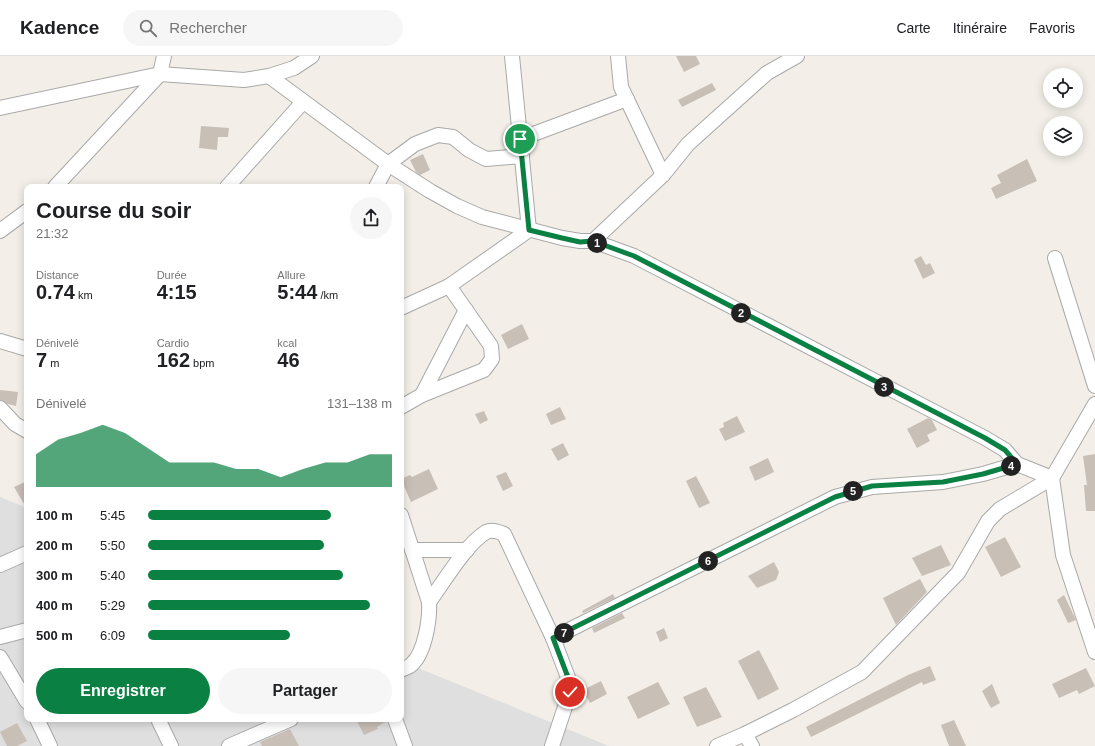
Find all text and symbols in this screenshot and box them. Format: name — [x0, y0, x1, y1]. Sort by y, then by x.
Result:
search box — [123, 10, 403, 46]
text: Kadence — [20, 17, 99, 38]
icon: search — [137, 17, 159, 39]
text: Rechercher — [169, 19, 247, 36]
text: Carte — [896, 20, 931, 36]
text: Itinéraire — [953, 20, 1007, 36]
text: Favoris — [1029, 20, 1075, 36]
map controls — [1043, 68, 1083, 156]
button: locate — [1043, 68, 1083, 108]
button: layers — [1043, 116, 1083, 156]
pin — [503, 122, 537, 156]
icon: arrive — [509, 128, 531, 150]
button: share — [350, 197, 392, 239]
text: Course du soir — [36, 198, 191, 223]
text: 21:32 — [36, 226, 69, 241]
pin: 1 — [587, 233, 607, 253]
text: 1 — [594, 237, 600, 249]
text: Distance — [36, 269, 79, 281]
text: Durée — [157, 269, 187, 281]
text: Allure — [277, 269, 305, 281]
text: 0.74 — [36, 281, 75, 303]
text: 4:15 — [157, 281, 197, 303]
text: 5:44 — [277, 281, 317, 303]
text: km — [75, 289, 93, 301]
text: /km — [317, 289, 338, 301]
pin: 2 — [731, 303, 751, 323]
text: 2 — [738, 307, 744, 319]
text: Dénivelé — [36, 337, 79, 349]
text: Cardio — [157, 337, 189, 349]
text: kcal — [277, 337, 297, 349]
text: 7 — [36, 349, 47, 371]
text: 162 — [157, 349, 190, 371]
text: 46 — [277, 349, 300, 371]
text: m — [47, 357, 59, 369]
text: bpm — [190, 357, 215, 369]
pin: 3 — [874, 377, 894, 397]
text: 3 — [881, 381, 887, 393]
text: Dénivelé — [36, 396, 87, 411]
text: 131–138 m — [327, 396, 392, 411]
pin: 4 — [1001, 456, 1021, 476]
text: 4 — [1008, 460, 1014, 472]
pin: 5 — [843, 481, 863, 501]
text: 5 — [850, 485, 856, 497]
text: 100 m — [36, 508, 73, 523]
text: 5:45 — [100, 508, 125, 523]
text: 200 m — [36, 538, 73, 553]
text: 5:50 — [100, 538, 125, 553]
pin: 6 — [698, 551, 718, 571]
text: 6 — [705, 555, 711, 567]
text: 300 m — [36, 568, 73, 583]
text: 5:40 — [100, 568, 125, 583]
text: 400 m — [36, 598, 73, 613]
text: 5:29 — [100, 598, 125, 613]
pin: 7 — [554, 623, 574, 643]
text: 7 — [561, 627, 567, 639]
text: 500 m — [36, 628, 73, 643]
text: 6:09 — [100, 628, 125, 643]
button: Enregistrer — [36, 668, 210, 714]
button: Partager — [218, 668, 392, 714]
pin — [553, 675, 587, 709]
icon: check — [559, 681, 581, 703]

